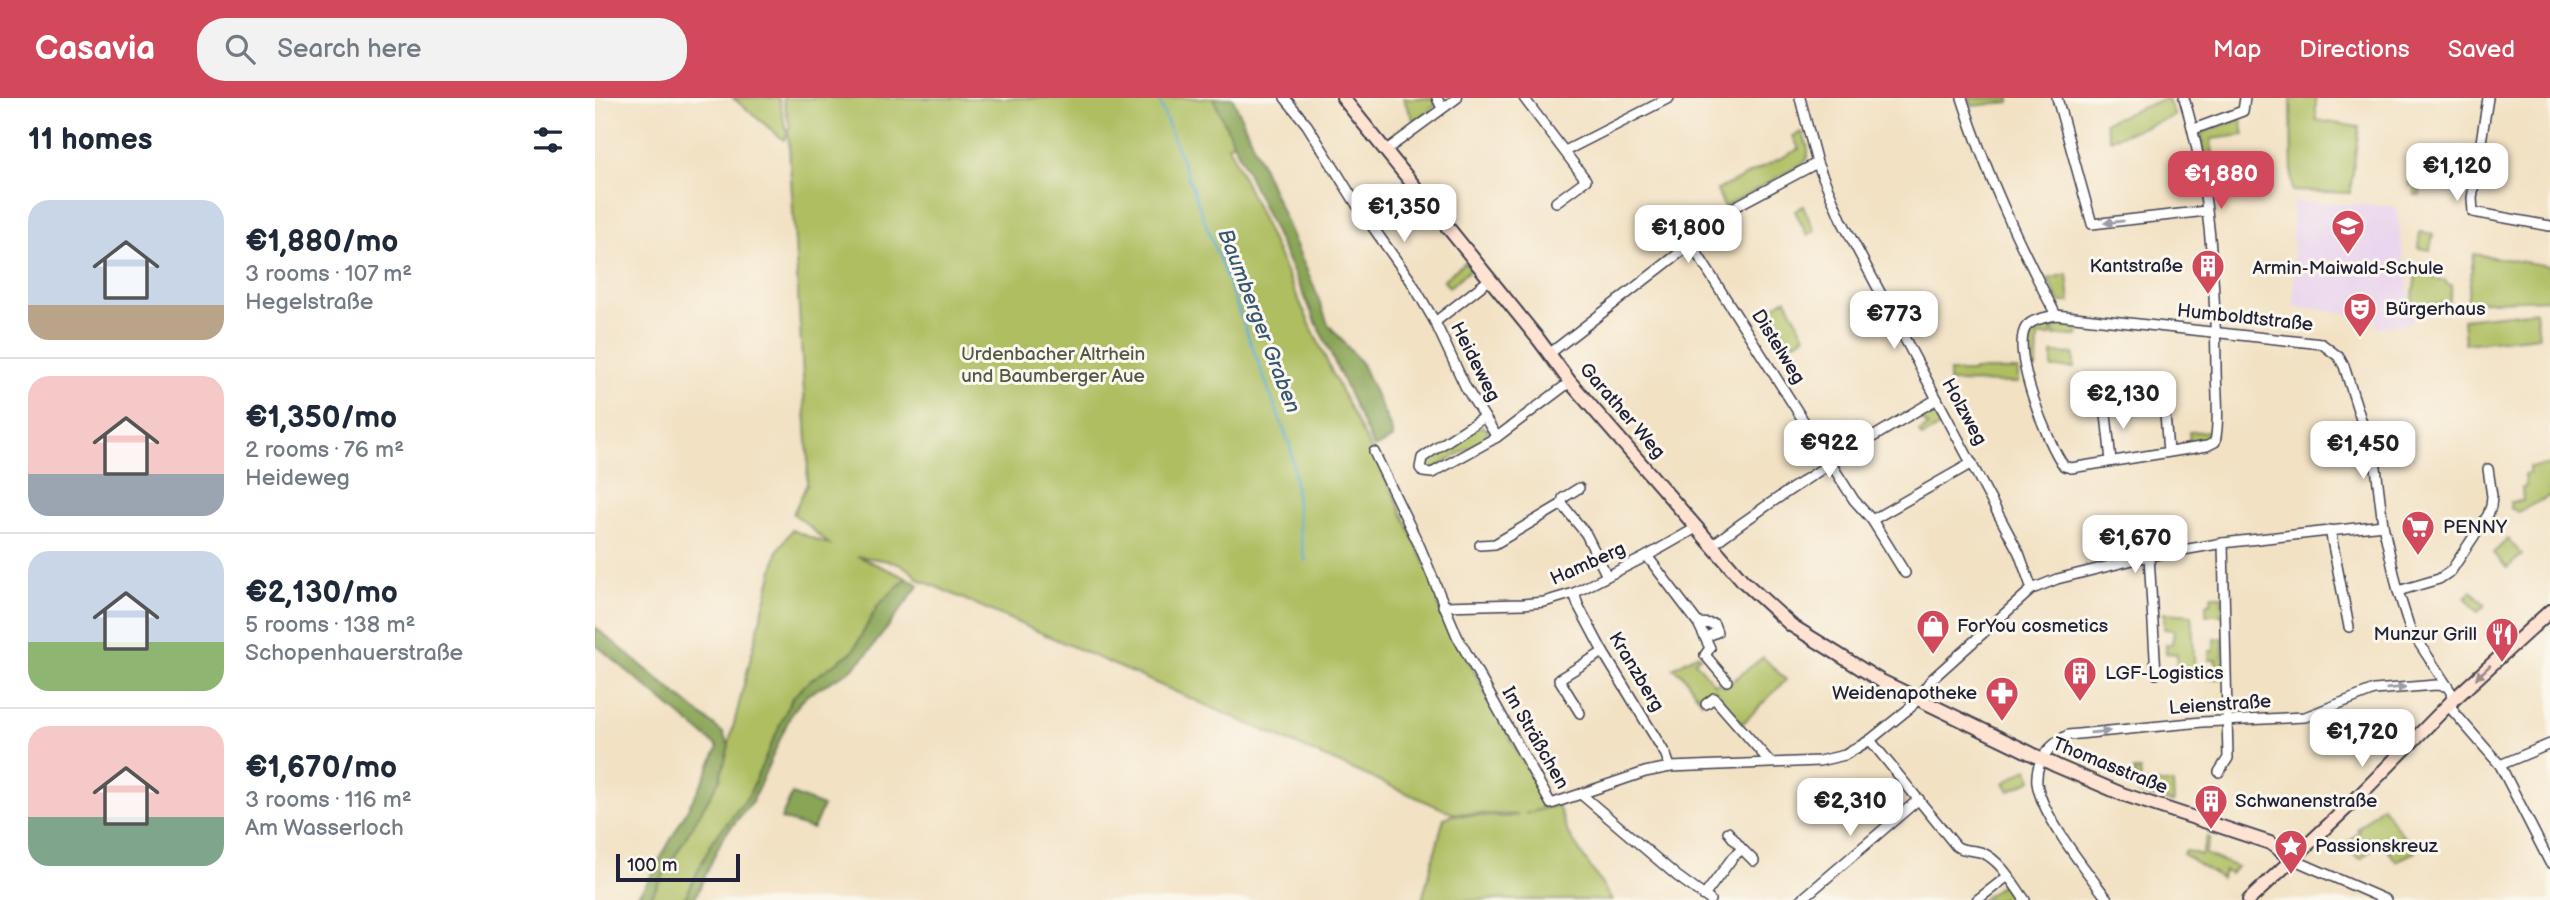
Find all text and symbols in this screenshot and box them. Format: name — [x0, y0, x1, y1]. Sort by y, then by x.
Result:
search box — [197, 18, 687, 81]
text: Casavia — [35, 29, 155, 69]
icon: search — [221, 30, 259, 68]
text: Search here — [277, 34, 421, 65]
text: Map — [2213, 35, 2261, 64]
text: Directions — [2299, 35, 2410, 64]
text: Saved — [2448, 35, 2515, 64]
icon: filters — [529, 121, 567, 159]
text: 11 homes — [28, 122, 152, 158]
pin: €1,120 — [2400, 144, 2514, 203]
pin: €1,880 — [2164, 152, 2278, 211]
text: €1,120 — [2422, 152, 2492, 180]
text: €1,880 — [2184, 160, 2258, 188]
pin: €1,350 — [1347, 184, 1461, 244]
text: €1,350 — [1367, 193, 1441, 221]
pin: €1,800 — [1631, 206, 1745, 265]
school or university icon: Armin-Maiwald-Schule — [2329, 207, 2367, 256]
text: €1,800 — [1651, 214, 1725, 242]
one-way arrow — [2103, 217, 2125, 228]
text: €1,880/mo — [245, 224, 398, 260]
water label: Baumberger Graben — [1212, 226, 1306, 416]
icon: home — [84, 228, 168, 312]
building icon: Kantstraße — [2189, 247, 2227, 296]
place label: Kantstraße — [2090, 255, 2183, 278]
place label: Armin-Maiwald-Schule — [2252, 257, 2444, 280]
text: 3 rooms · 107 m² — [245, 260, 412, 288]
text: Hegelstraße — [245, 288, 373, 316]
theatre icon: Bürgerhaus — [2341, 290, 2379, 339]
pin: €773 — [1853, 292, 1935, 351]
place label: Bürgerhaus — [2385, 298, 2486, 321]
street label: Humboldtstraße — [2176, 299, 2314, 337]
text: €773 — [1866, 300, 1922, 328]
street label: Distelweg — [1746, 306, 1810, 388]
street label: Heideweg — [1445, 318, 1505, 406]
park label: Urdenbacher Altrhein und Baumberger Aue — [961, 343, 1145, 388]
street label: Garather Weg — [1574, 358, 1670, 464]
pin: €2,130 — [2066, 372, 2180, 431]
street label: Holzweg — [1936, 375, 1992, 449]
text: €2,130 — [2086, 380, 2160, 408]
text: €1,350/mo — [245, 400, 397, 436]
icon: home — [84, 404, 168, 488]
pin: €922 — [1788, 420, 1870, 480]
pin: €1,450 — [2306, 422, 2420, 481]
text: €922 — [1800, 429, 1858, 457]
text: €1,450 — [2326, 430, 2400, 458]
text: 2 rooms · 76 m² — [245, 436, 404, 464]
text: Heideweg — [245, 464, 350, 492]
supermarket icon: PENNY — [2399, 508, 2437, 557]
pin: €1,670 — [2078, 516, 2192, 575]
place label: PENNY — [2443, 516, 2508, 539]
text: €1,670 — [2098, 524, 2172, 552]
street label: Hamberg — [1547, 537, 1629, 591]
text: €2,130/mo — [245, 575, 398, 611]
icon: home — [84, 579, 168, 663]
shop icon: ForYou cosmetics — [1914, 607, 1952, 656]
text: 5 rooms · 138 m² — [245, 611, 415, 639]
place label: ForYou cosmetics — [1957, 615, 2108, 638]
restaurant icon: Munzur Grill — [2483, 615, 2521, 664]
place label: Munzur Grill — [2374, 623, 2477, 646]
street label: Kranzberg — [1603, 628, 1669, 716]
text: Schopenhauerstraße — [245, 639, 463, 667]
building icon: LGF-Logistics — [2061, 654, 2099, 703]
place label: LGF-Logistics — [2105, 662, 2224, 685]
one-way arrow — [2475, 664, 2492, 680]
pharmacy icon: Weidenapotheke — [1983, 674, 2021, 723]
place label: Weidenapotheke — [1832, 682, 1977, 705]
one-way arrow — [2385, 682, 2407, 693]
street label: Im Sträßchen — [1497, 683, 1573, 793]
street label: Leienstraße — [2168, 690, 2272, 720]
pin: €1,720 — [2305, 710, 2419, 769]
text: €1,720 — [2326, 718, 2398, 746]
one-way arrow — [2090, 726, 2112, 737]
street label: Thomasstraße — [2049, 732, 2171, 800]
text: €1,670/mo — [245, 750, 397, 786]
icon: home — [84, 754, 168, 838]
pin: €2,310 — [1793, 778, 1907, 838]
building icon: Schwanenstraße — [2192, 782, 2230, 831]
text: 3 rooms · 116 m² — [245, 786, 412, 814]
text: €2,310 — [1813, 787, 1887, 815]
place label: Schwanenstraße — [2235, 790, 2377, 813]
text: Am Wasserloch — [245, 814, 404, 842]
place icon: Passionskreuz — [2272, 827, 2310, 876]
place label: Passionskreuz — [2315, 835, 2439, 858]
scale bar — [616, 851, 740, 883]
text: 100 m — [627, 854, 678, 877]

